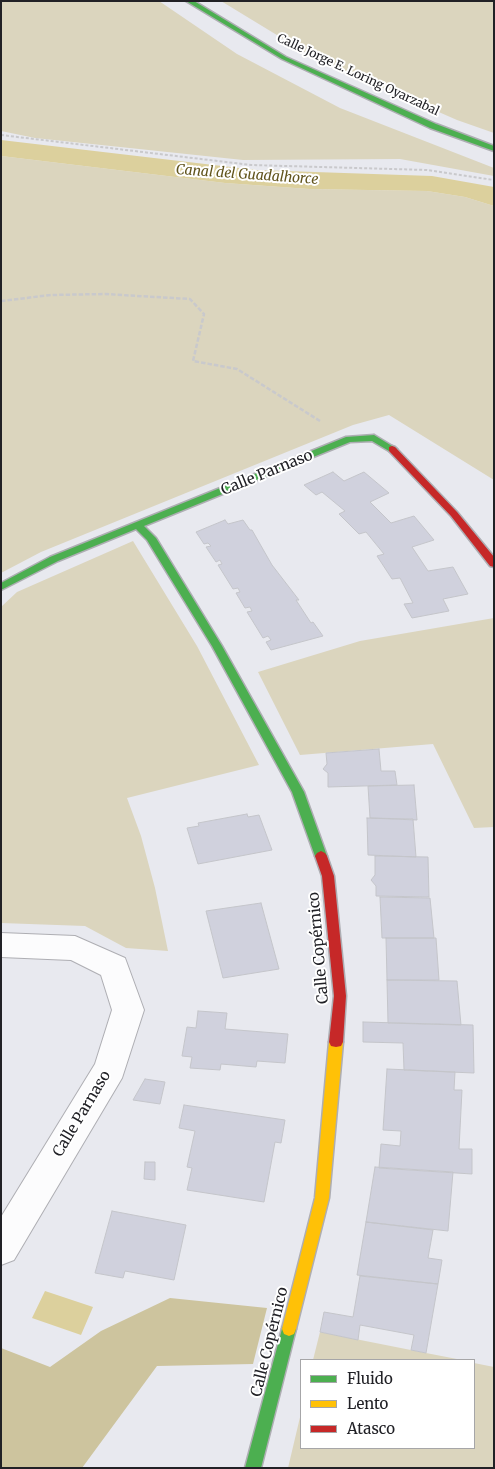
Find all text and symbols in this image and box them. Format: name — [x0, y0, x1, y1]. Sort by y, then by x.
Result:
street label: Calle Jorge E. Loring Oyarzabal — [275, 31, 441, 119]
water label: Canal del Guadalhorce — [175, 162, 319, 188]
street label: Calle Parnaso — [219, 446, 315, 500]
street label: Calle Copérnico — [305, 891, 333, 1005]
street label: Calle Parnaso — [49, 1068, 115, 1160]
street label: Calle Copérnico — [248, 1285, 292, 1399]
legend — [300, 1359, 475, 1449]
text: Fluido — [347, 1369, 393, 1388]
text: Lento — [347, 1394, 388, 1413]
text: Atasco — [347, 1419, 395, 1438]

